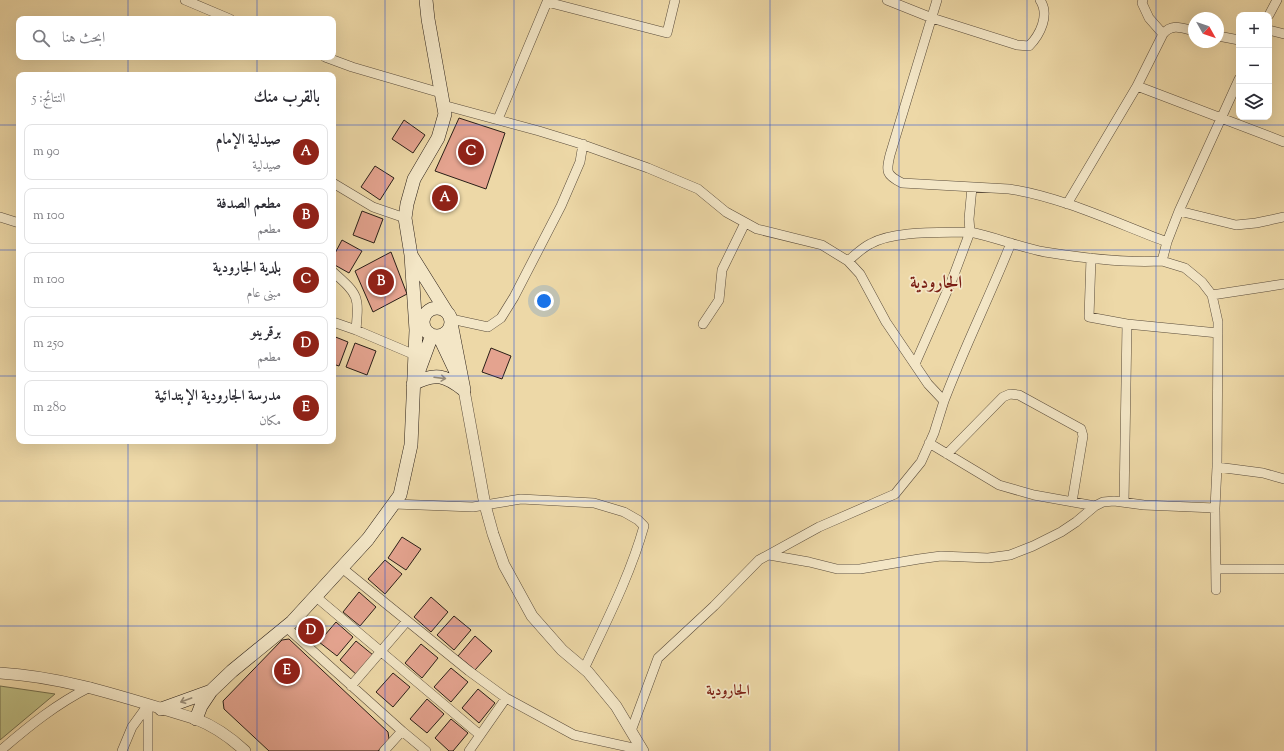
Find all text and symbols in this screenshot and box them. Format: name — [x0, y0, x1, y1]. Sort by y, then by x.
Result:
north arrow — [1188, 12, 1224, 48]
map controls — [1236, 12, 1272, 120]
button: + — [1236, 12, 1272, 48]
search box — [16, 16, 336, 60]
icon: search — [30, 27, 52, 49]
text: ابحث هنا — [62, 28, 105, 49]
button: − — [1236, 48, 1272, 84]
button: layers — [1236, 84, 1272, 120]
text: بالقرب منك — [254, 86, 320, 110]
text: النتائج: 5 — [32, 90, 65, 108]
text: صيدلية الإمام — [216, 130, 281, 151]
pin: C — [458, 137, 484, 167]
text: 90 m — [33, 143, 60, 161]
text: A — [301, 143, 311, 161]
text: صيدلية — [252, 157, 281, 175]
pin: A — [432, 183, 458, 213]
text: مطعم الصدفة — [216, 194, 281, 215]
text: 100 m — [33, 207, 65, 225]
text: B — [302, 207, 310, 225]
text: مطعم — [257, 221, 281, 239]
text: بلدية الجارودية — [213, 258, 281, 279]
pin: B — [368, 267, 394, 297]
text: 100 m — [33, 271, 65, 289]
text: C — [301, 271, 311, 289]
district label: الجارودية — [910, 271, 962, 297]
text: مبنى عام — [247, 285, 281, 303]
your location — [534, 291, 554, 311]
text: برقرينو — [251, 322, 281, 343]
text: 250 m — [33, 335, 64, 353]
text: D — [301, 335, 311, 353]
text: مطعم — [257, 349, 281, 367]
one-way arrow — [433, 374, 446, 381]
text: مدرسة الجارودية الإبتدائية — [155, 386, 281, 407]
text: 280 m — [33, 399, 66, 417]
text: E — [302, 399, 310, 417]
text: مكان — [259, 413, 281, 431]
pin: D — [298, 616, 324, 646]
pin: E — [274, 656, 300, 686]
district label: الجارودية — [706, 681, 750, 702]
one-way arrow — [181, 696, 193, 704]

